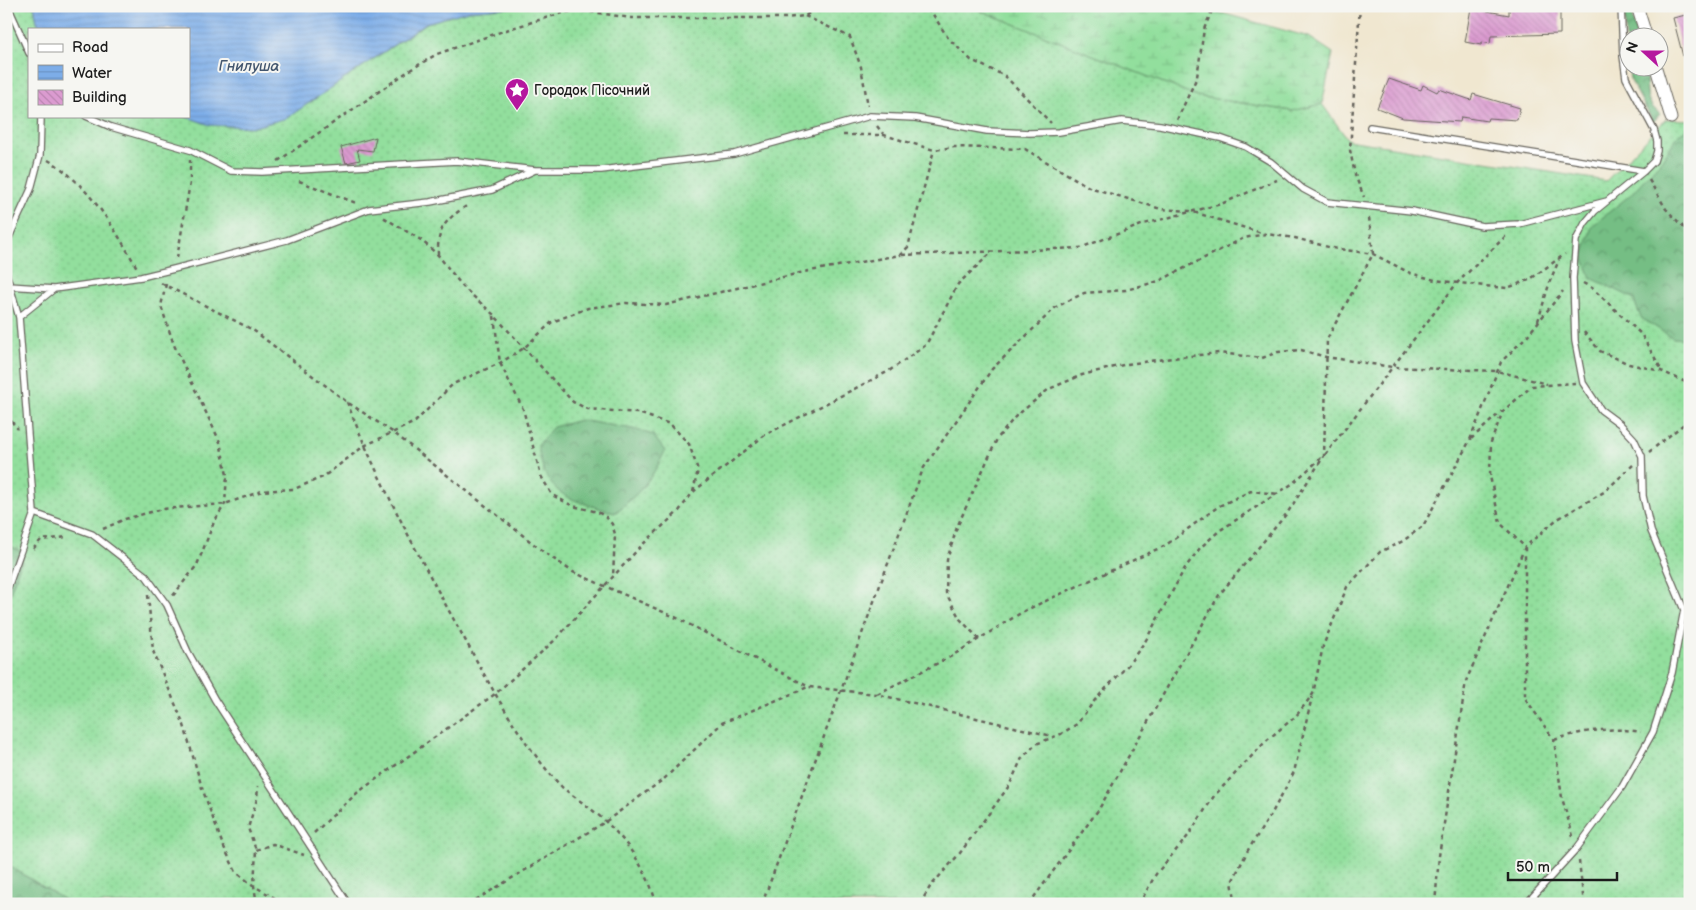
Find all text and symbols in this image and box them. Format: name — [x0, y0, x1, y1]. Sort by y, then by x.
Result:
legend — [28, 28, 190, 118]
north arrow — [1618, 28, 1668, 78]
text: Road — [72, 38, 108, 57]
text: N — [1623, 40, 1642, 55]
water label: Гнилуша — [218, 57, 280, 76]
text: Water — [72, 64, 112, 83]
place icon: Городок Пісочний — [504, 77, 530, 111]
place label: Городок Пісочний — [534, 82, 650, 99]
text: Building — [72, 88, 127, 107]
scale bar — [1508, 850, 1617, 882]
text: 50 m — [1516, 858, 1550, 877]

